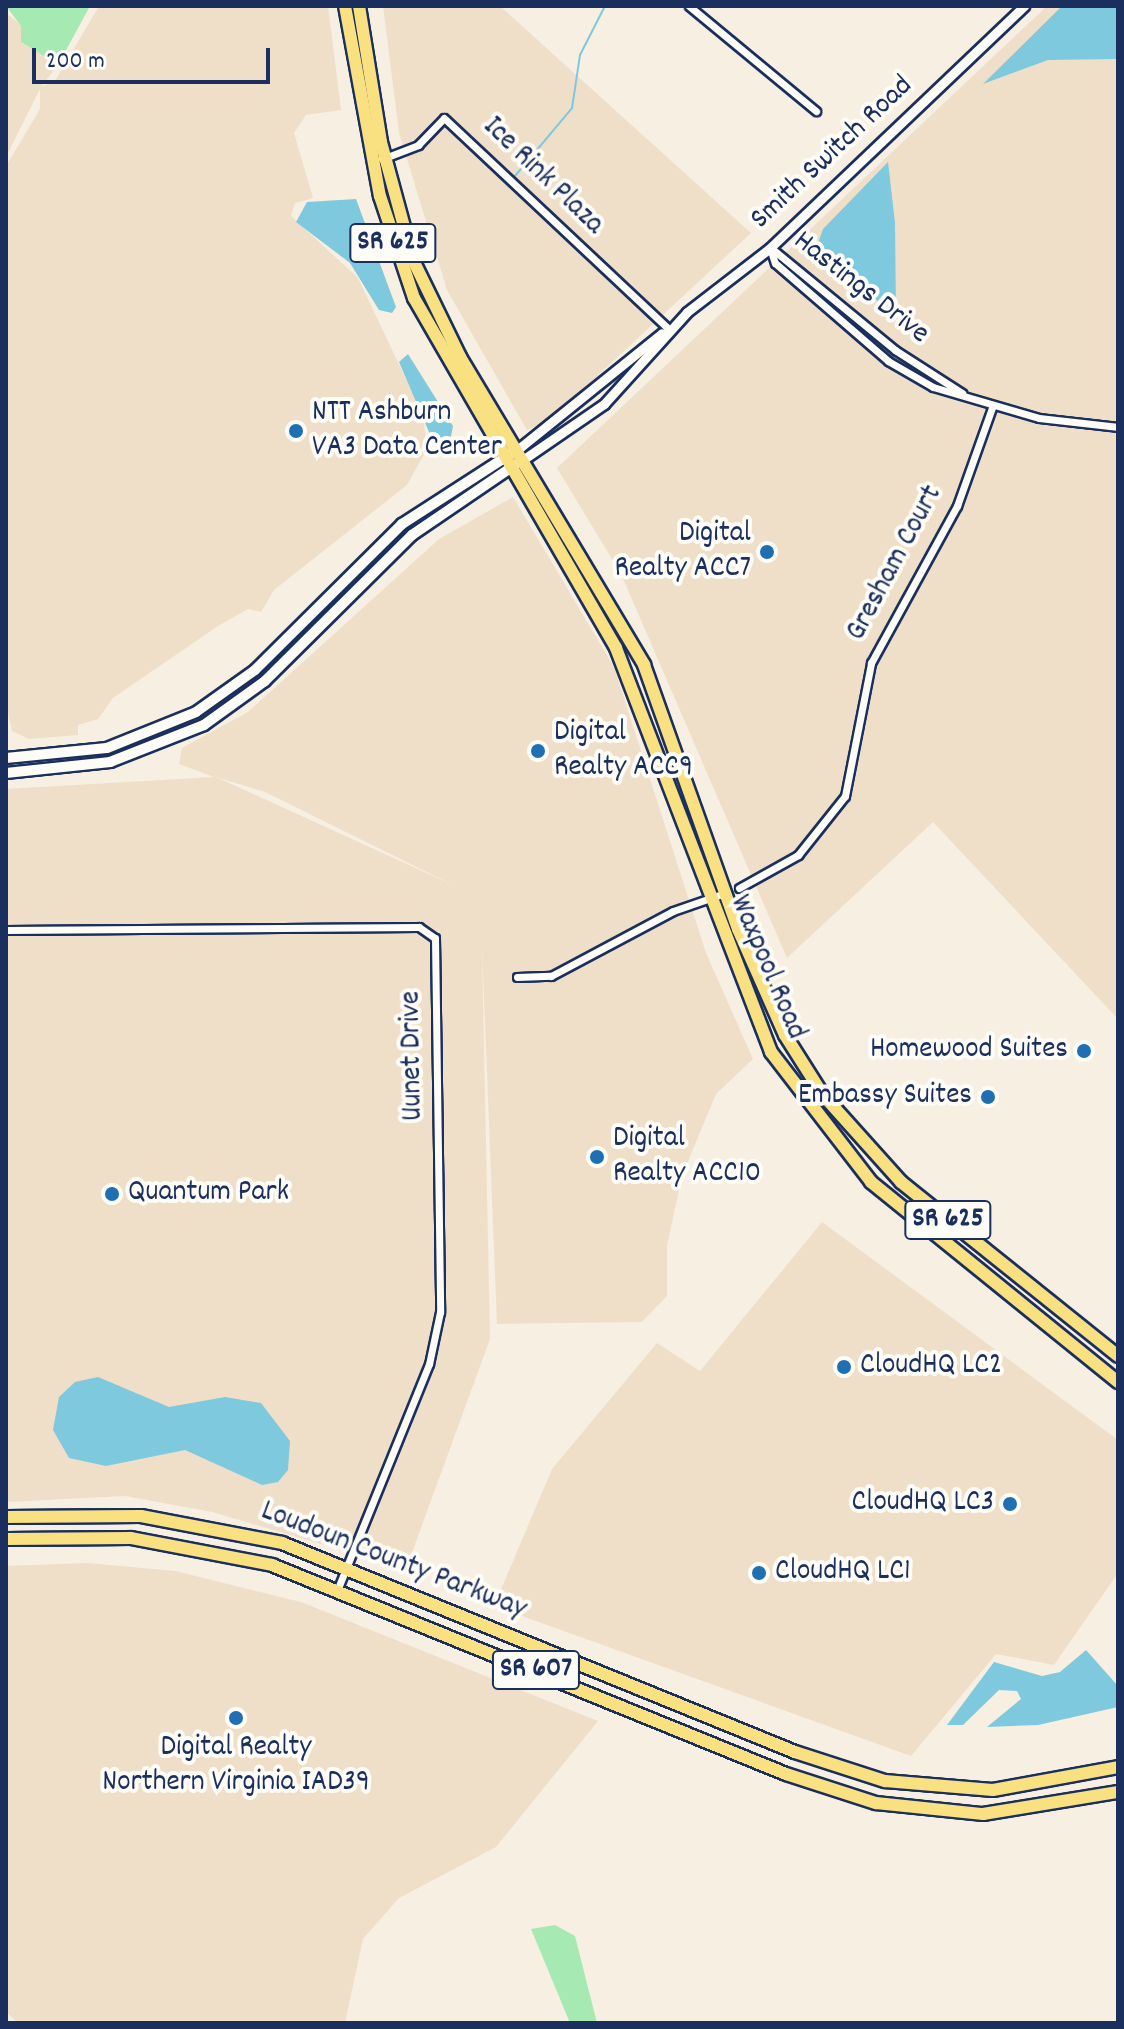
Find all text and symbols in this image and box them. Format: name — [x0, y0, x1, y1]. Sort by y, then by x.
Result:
scale bar — [36, 32, 274, 82]
text: 200 m — [46, 45, 105, 79]
street label: Smith Switch Road — [744, 70, 922, 238]
street label: Ice Rink Plaza — [474, 110, 610, 244]
road number: SR 625 — [349, 219, 437, 267]
street label: Hastings Drive — [785, 225, 935, 353]
place label: NTT Ashburn VA3 Data Center — [312, 396, 502, 466]
marker: NTT Ashburn VA3 Data Center — [287, 422, 305, 440]
street label: Gresham Court — [840, 480, 952, 648]
place label: Digital Realty ACC7 — [614, 517, 751, 588]
marker: Digital Realty ACC7 — [758, 543, 776, 561]
place label: Digital Realty ACC9 — [554, 716, 693, 786]
marker: Digital Realty ACC9 — [529, 742, 547, 760]
street label: Waxpool Road — [720, 891, 812, 1045]
street label: Uunet Drive — [395, 991, 433, 1121]
place label: Homewood Suites — [870, 1033, 1068, 1069]
marker: Homewood Suites — [1075, 1042, 1093, 1060]
place label: Embassy Suites — [798, 1079, 972, 1115]
marker: Embassy Suites — [979, 1088, 997, 1106]
place label: Digital Realty ACC10 — [613, 1122, 761, 1192]
marker: Digital Realty ACC10 — [588, 1148, 606, 1166]
place label: Quantum Park — [128, 1176, 289, 1212]
marker: Quantum Park — [103, 1185, 121, 1203]
road number: SR 625 — [904, 1196, 992, 1244]
place label: CloudHQ LC2 — [860, 1349, 1002, 1385]
marker: CloudHQ LC2 — [835, 1358, 853, 1376]
place label: CloudHQ LC3 — [852, 1486, 994, 1522]
street label: Loudoun County Parkway — [255, 1495, 531, 1629]
marker: CloudHQ LC3 — [1001, 1495, 1019, 1513]
place label: CloudHQ LC1 — [775, 1555, 911, 1591]
marker: CloudHQ LC1 — [750, 1564, 768, 1582]
road number: SR 607 — [490, 1646, 582, 1694]
marker: Digital Realty Northern Virginia IAD39 — [227, 1709, 245, 1727]
place label: Digital Realty Northern Virginia IAD39 — [102, 1731, 370, 1802]

